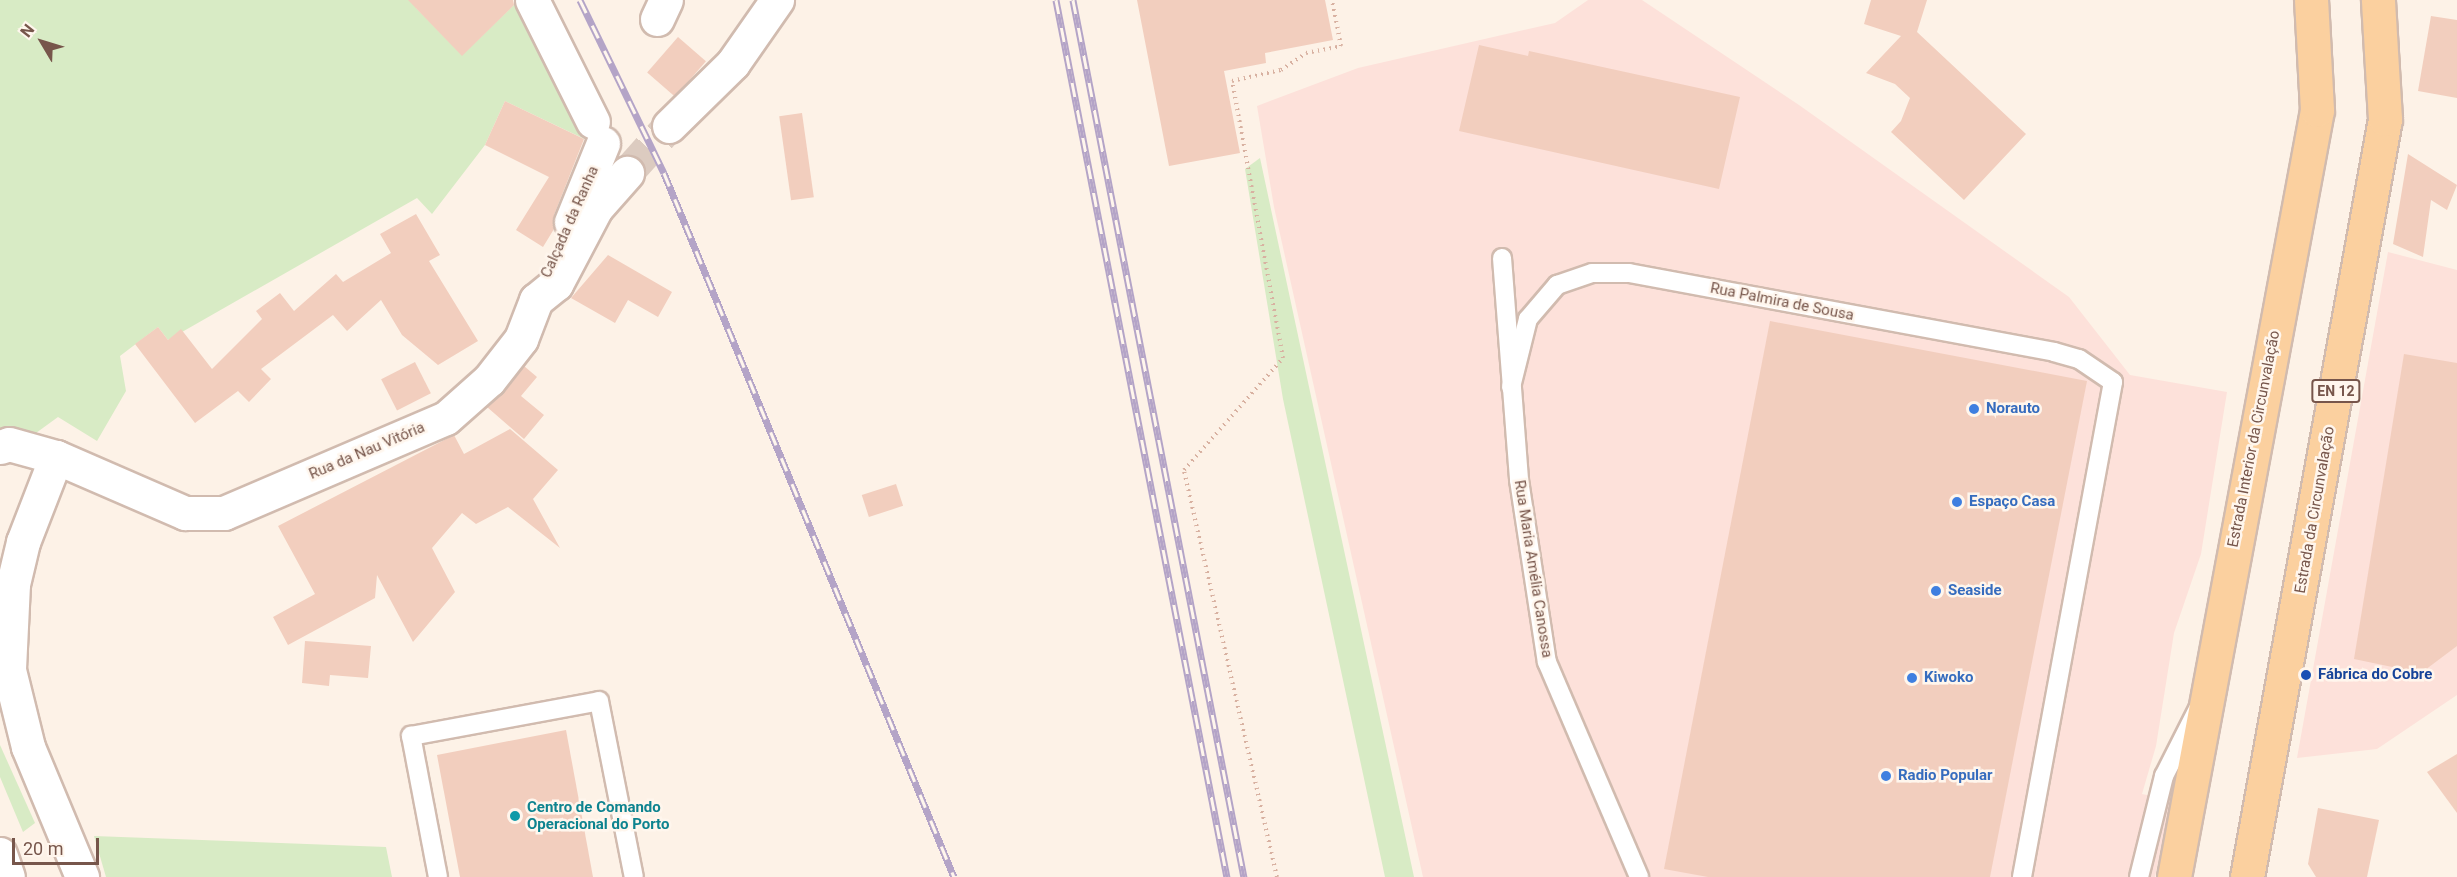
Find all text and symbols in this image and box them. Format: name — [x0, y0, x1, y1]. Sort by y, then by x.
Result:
north arrow — [12, 12, 72, 72]
text: N — [16, 20, 38, 41]
street label: Calçada da Ranha — [537, 163, 603, 281]
street label: Rua Palmira de Sousa — [1709, 279, 1855, 325]
street label: Estrada Interior da Circunvalação — [2224, 329, 2284, 549]
road number: EN 12 — [2310, 380, 2362, 402]
place label: Norauto — [1986, 400, 2040, 418]
marker: Norauto — [1967, 402, 1981, 416]
street label: Rua da Nau Vitória — [306, 418, 428, 484]
street label: Estrada da Circunvalação — [2291, 425, 2339, 595]
street label: Rua Maria Amélia Canossa — [1510, 479, 1556, 659]
place label: Espaço Casa — [1969, 493, 2055, 511]
marker: Espaço Casa — [1950, 495, 1964, 509]
place label: Seaside — [1948, 582, 2002, 600]
marker: Seaside — [1929, 584, 1943, 598]
place label: Fábrica do Cobre — [2318, 666, 2432, 684]
marker: Fábrica do Cobre — [2299, 668, 2313, 682]
place label: Kiwoko — [1924, 669, 1973, 687]
marker: Kiwoko — [1905, 671, 1919, 685]
place label: Radio Popular — [1898, 767, 1993, 785]
marker: Radio Popular — [1879, 769, 1893, 783]
place label: Centro de Comando Operacional do Porto — [527, 798, 669, 833]
marker: Centro de Comando Operacional do Porto — [508, 809, 522, 823]
scale bar — [15, 826, 102, 864]
text: 20 m — [23, 838, 63, 859]

